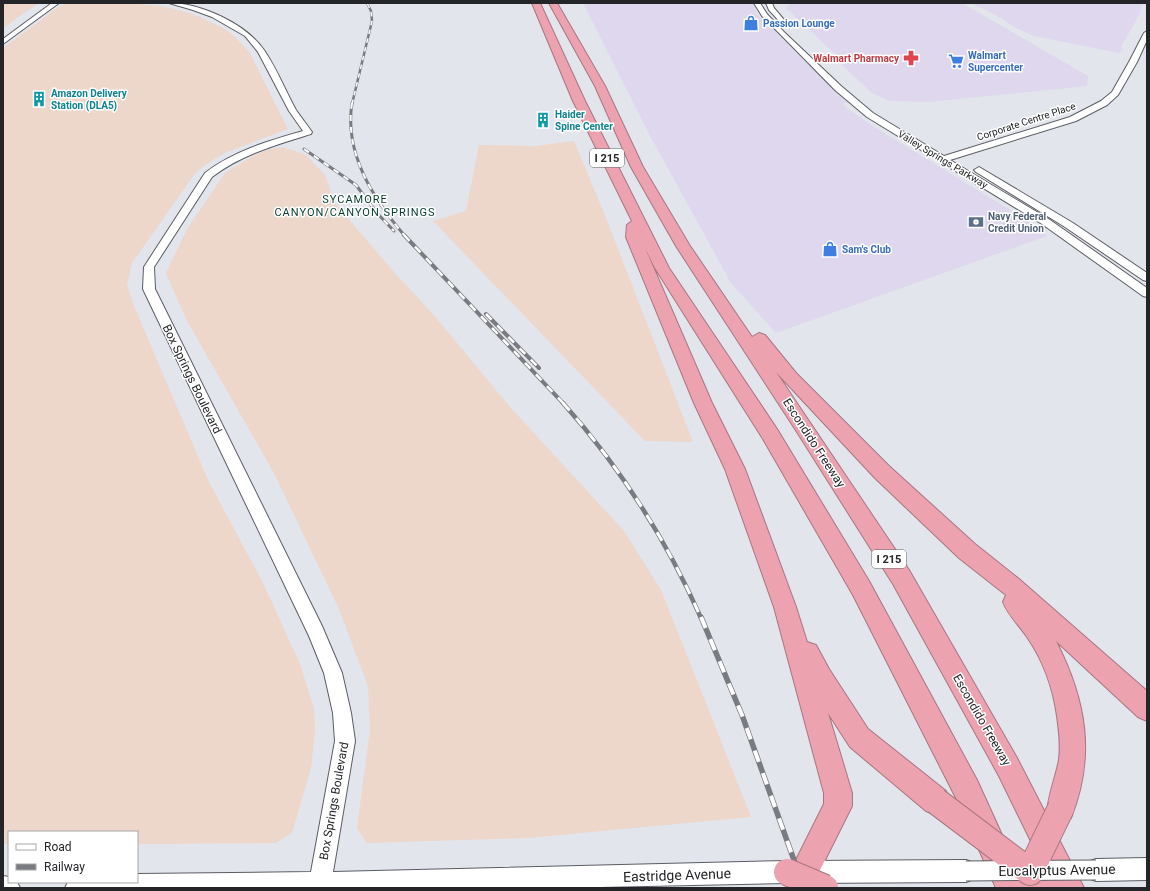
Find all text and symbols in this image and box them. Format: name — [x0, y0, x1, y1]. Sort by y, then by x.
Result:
shop icon: Passion Lounge — [742, 14, 760, 32]
place label: Passion Lounge — [763, 18, 835, 29]
pharmacy icon: Walmart Pharmacy — [902, 49, 920, 67]
place label: Walmart Supercenter — [968, 50, 1023, 73]
supermarket icon: Walmart Supercenter — [947, 52, 965, 70]
place label: Walmart Pharmacy — [813, 53, 900, 64]
place label: Amazon Delivery Station (DLA5) — [51, 88, 128, 112]
building icon: Amazon Delivery Station (DLA5) — [30, 90, 48, 108]
street label: Corporate Centre Place — [975, 100, 1077, 143]
place label: Haider Spine Center — [555, 109, 613, 132]
building icon: Haider Spine Center — [534, 111, 552, 129]
street label: Valley Springs Parkway — [896, 128, 990, 191]
road number: I 215 — [590, 149, 624, 167]
district label: SYCAMORE CANYON/CANYON SPRINGS — [274, 193, 436, 219]
place label: Navy Federal Credit Union — [988, 211, 1047, 234]
bank icon: Navy Federal Credit Union — [967, 213, 985, 231]
shop icon: Sam's Club — [821, 240, 839, 258]
place label: Sam's Club — [842, 244, 891, 255]
street label: Box Springs Boulevard — [159, 322, 225, 436]
street label: Escondido Freeway — [780, 396, 848, 490]
road number: I 215 — [872, 550, 906, 568]
street label: Escondido Freeway — [950, 672, 1014, 769]
street label: Box Springs Boulevard — [317, 741, 351, 861]
legend — [8, 831, 138, 883]
text: Road — [44, 840, 72, 854]
text: Railway — [44, 860, 85, 874]
street label: Eucalyptus Avenue — [998, 861, 1116, 879]
street label: Eastridge Avenue — [623, 865, 731, 885]

